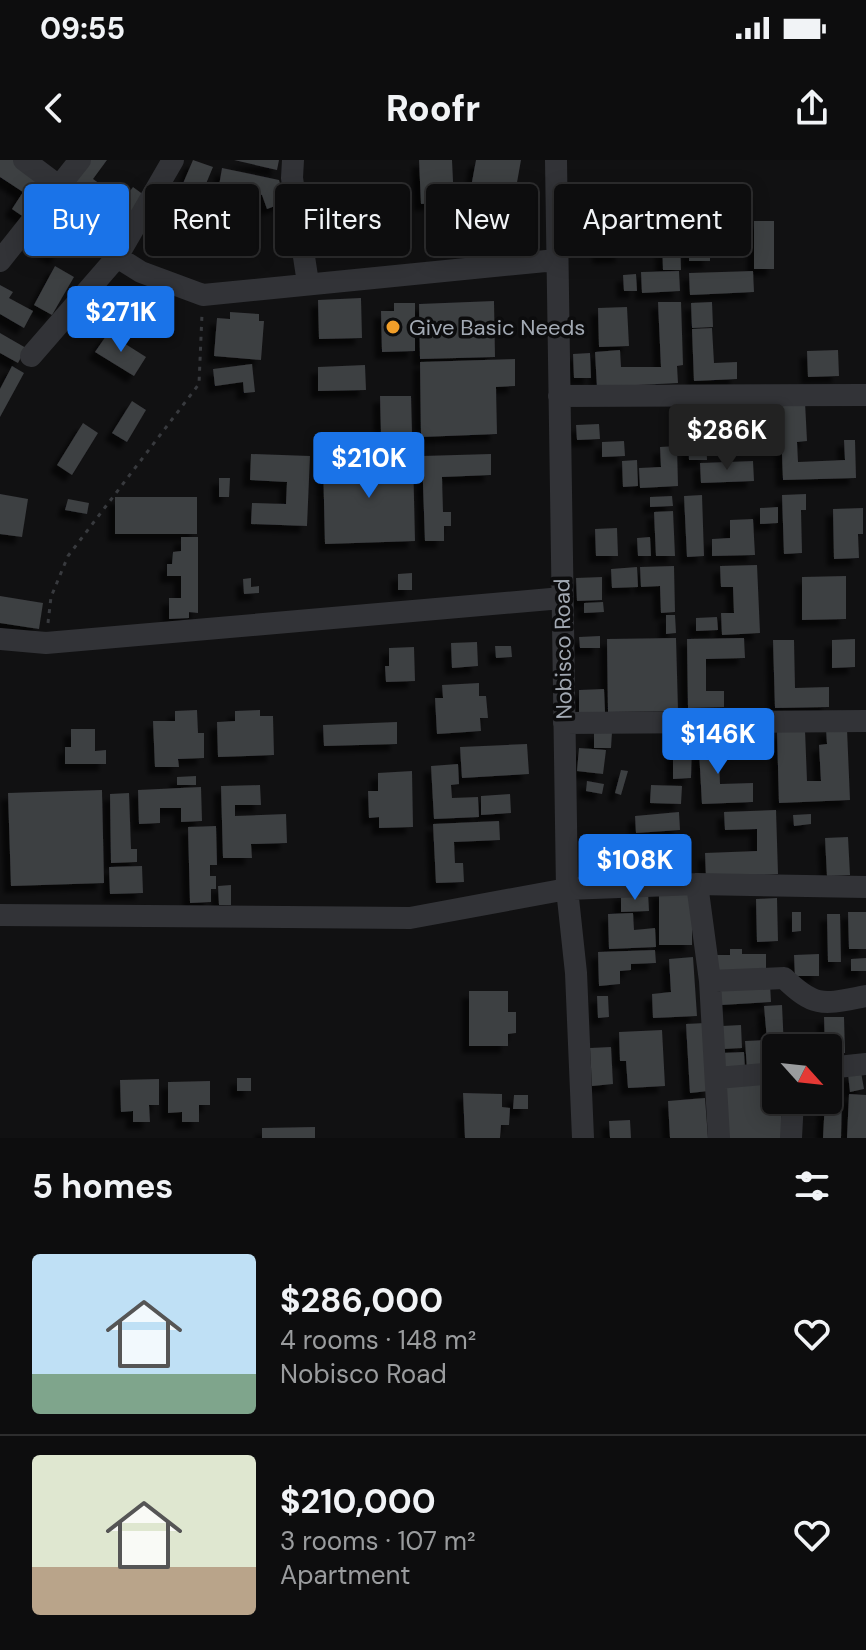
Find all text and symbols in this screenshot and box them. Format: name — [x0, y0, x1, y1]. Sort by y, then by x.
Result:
text: 09:55 — [40, 9, 125, 48]
text: Roofr — [386, 85, 480, 132]
icon: back — [32, 86, 76, 130]
icon: share — [790, 86, 834, 130]
chip: Buy — [24, 184, 129, 256]
chip: Rent — [145, 184, 259, 256]
chip: Filters — [275, 184, 410, 256]
chip: New — [426, 184, 538, 256]
chip: Apartment — [554, 184, 751, 256]
pin: $271K — [65, 286, 177, 354]
text: $271K — [85, 295, 157, 329]
place label: Give Basic Needs — [409, 313, 585, 342]
marker: Give Basic Needs — [384, 318, 402, 336]
pin: $286K — [671, 404, 783, 472]
text: $286K — [687, 413, 767, 447]
pin: $210K — [313, 432, 425, 500]
text: $210K — [331, 441, 407, 475]
street label: Nobisco Road — [547, 578, 579, 720]
pin: $146K — [662, 708, 774, 776]
text: $146K — [680, 717, 756, 751]
pin: $108K — [579, 834, 691, 902]
text: $108K — [597, 843, 673, 877]
north arrow — [762, 1034, 842, 1114]
map controls — [762, 1034, 842, 1114]
text: 5 homes — [32, 1164, 173, 1209]
icon: filters — [790, 1164, 834, 1208]
text: $286,000 — [280, 1278, 443, 1323]
icon: home — [96, 1286, 192, 1382]
icon: heart — [790, 1312, 834, 1356]
text: 4 rooms · 148 m² — [280, 1323, 476, 1357]
text: Nobisco Road — [280, 1357, 447, 1391]
text: $210,000 — [280, 1479, 436, 1524]
icon: home — [96, 1487, 192, 1583]
icon: heart — [790, 1513, 834, 1557]
text: 3 rooms · 107 m² — [280, 1524, 476, 1558]
text: Apartment — [280, 1558, 411, 1592]

